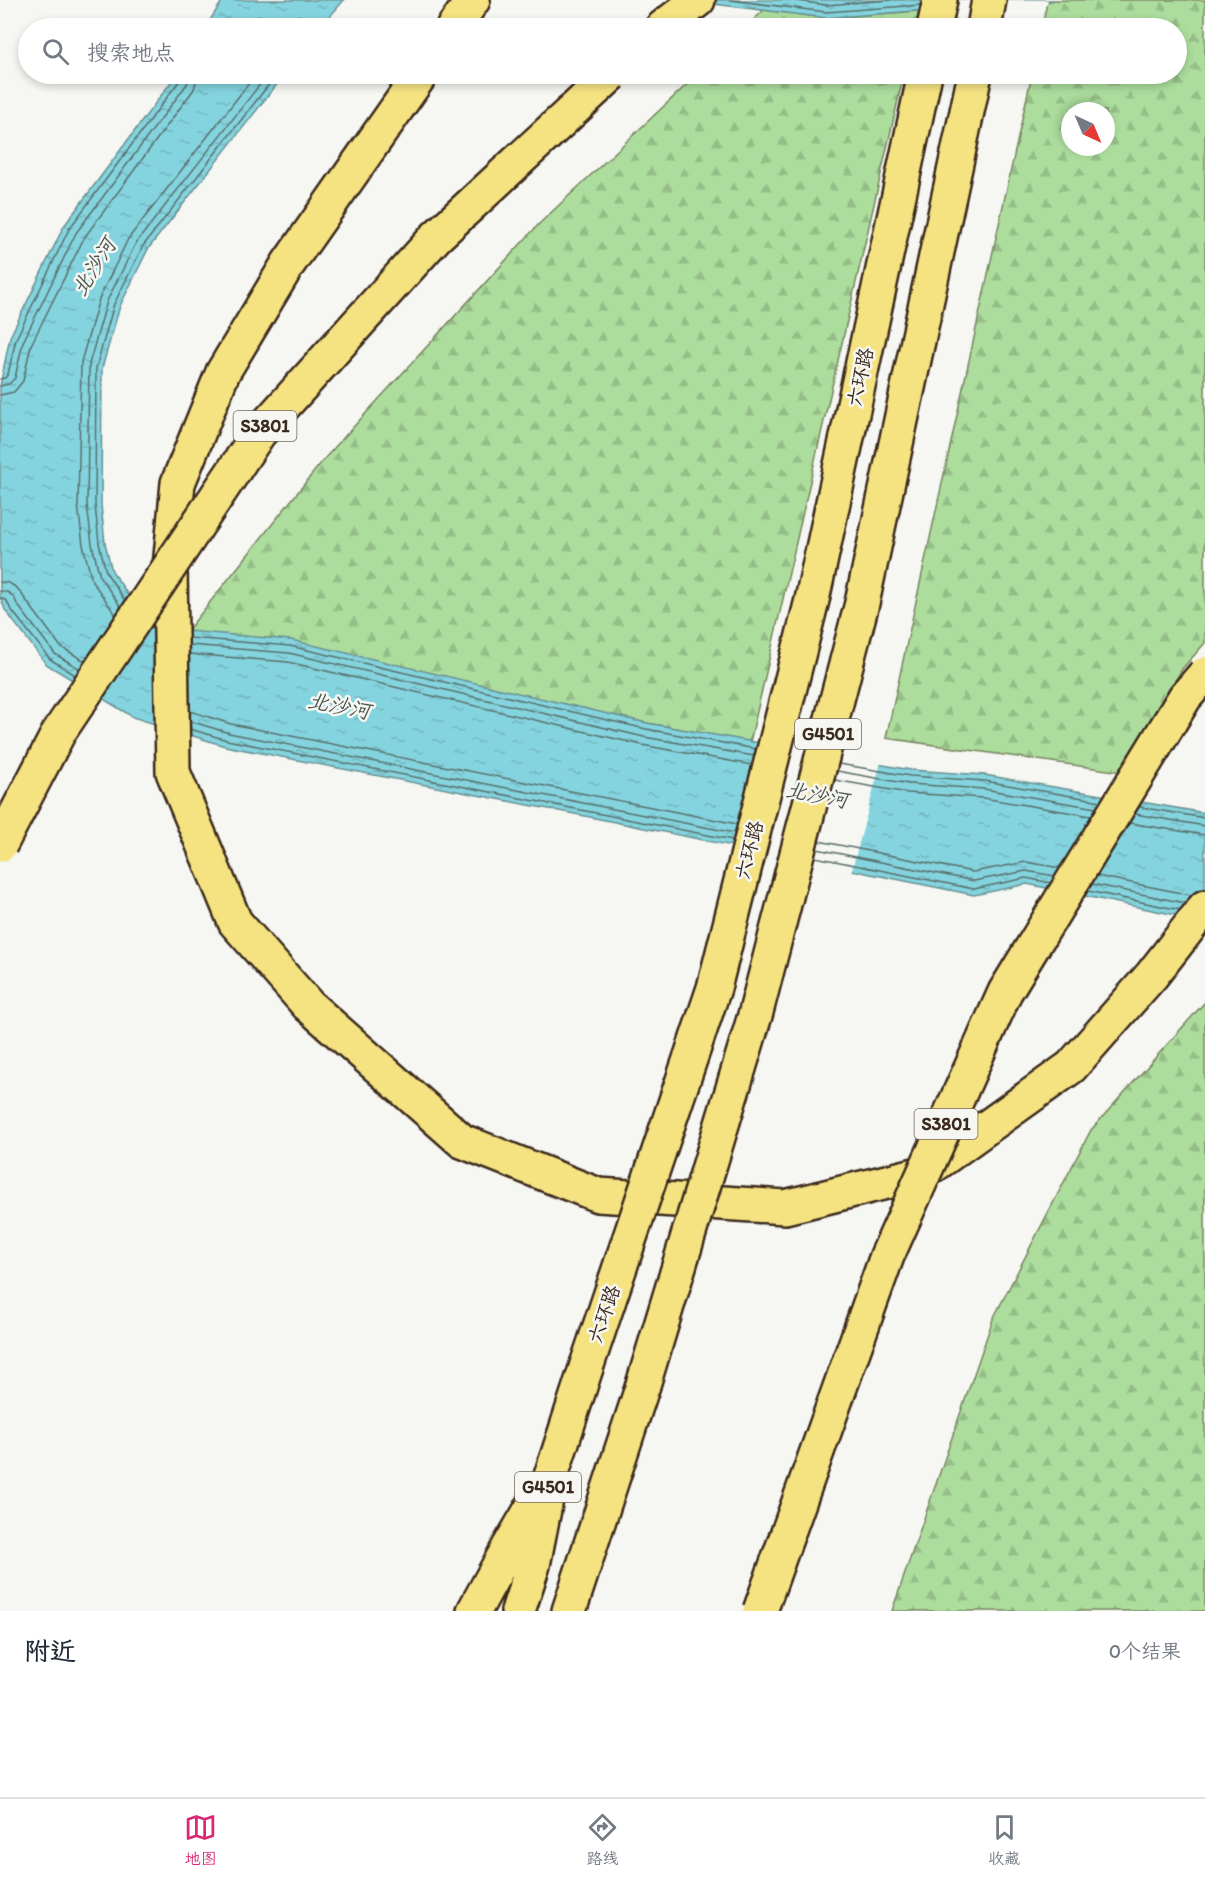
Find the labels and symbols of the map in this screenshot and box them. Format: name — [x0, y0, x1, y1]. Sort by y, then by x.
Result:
north arrow — [1061, 102, 1115, 156]
water label: 北沙河 — [66, 231, 122, 300]
street label: 六环路 — [842, 344, 878, 409]
road number: S3801 — [234, 411, 296, 441]
water label: 北沙河 — [306, 687, 375, 724]
road number: G4501 — [795, 719, 861, 749]
water label: 北沙河 — [784, 776, 853, 813]
street label: 六环路 — [730, 817, 768, 882]
road number: S3801 — [914, 1109, 978, 1139]
street label: 六环路 — [583, 1281, 625, 1346]
road number: G4501 — [515, 1472, 581, 1502]

